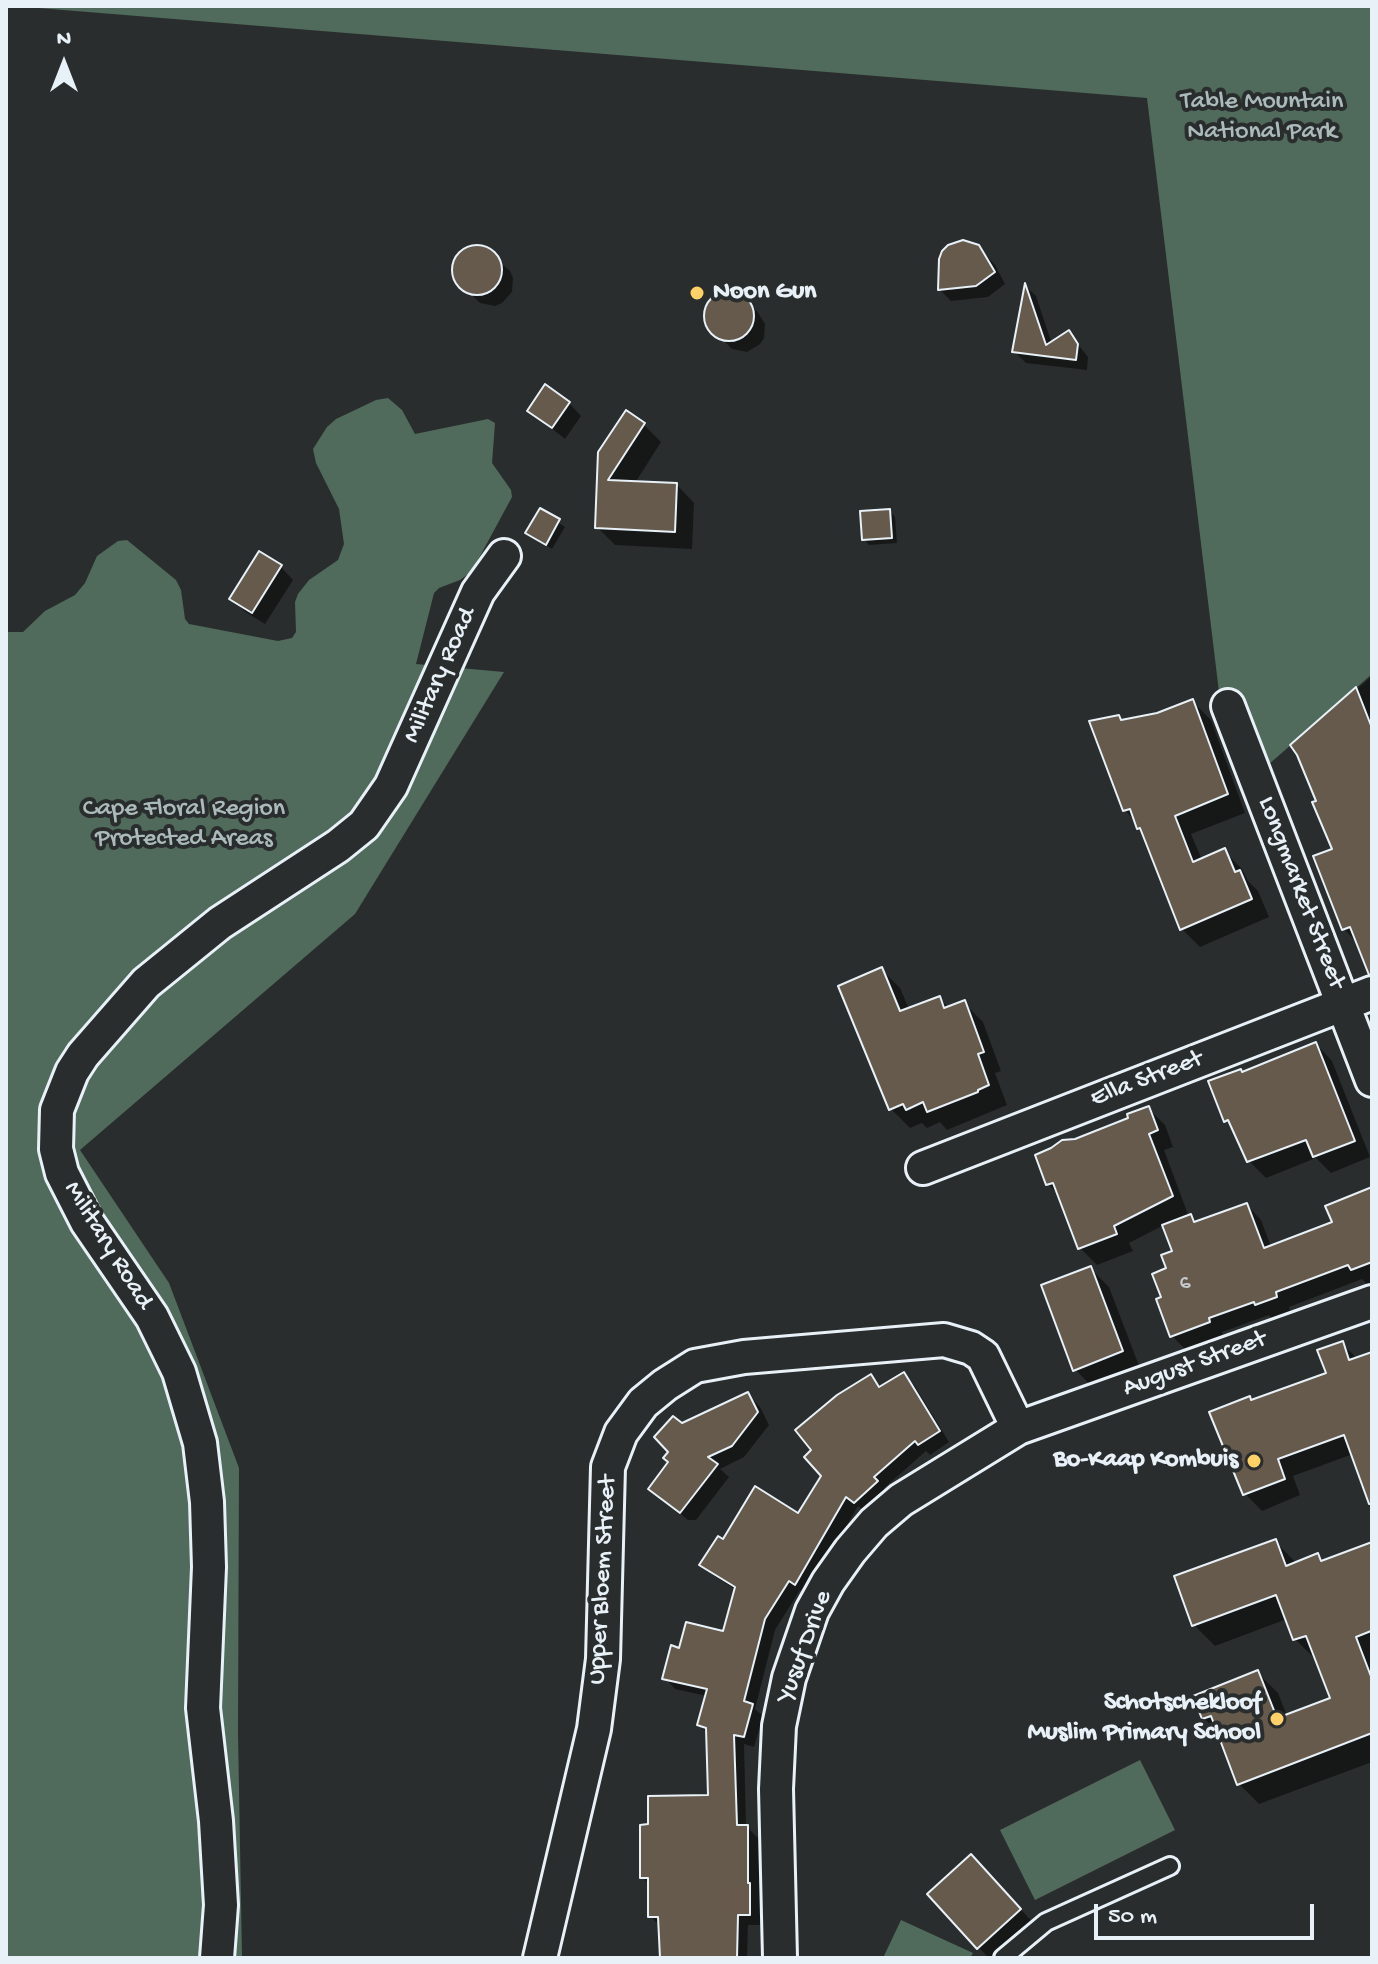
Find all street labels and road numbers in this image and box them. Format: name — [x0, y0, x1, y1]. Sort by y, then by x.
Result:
street label: Military Road — [397, 603, 485, 749]
street label: Longmarket Street — [1249, 792, 1351, 994]
street label: Ella Street — [1087, 1044, 1207, 1116]
street label: Military Road — [55, 1176, 159, 1316]
street label: August Street — [1119, 1325, 1271, 1405]
street label: Upper Bloem Street — [583, 1475, 625, 1685]
street label: Yusuf Drive — [771, 1587, 841, 1707]

